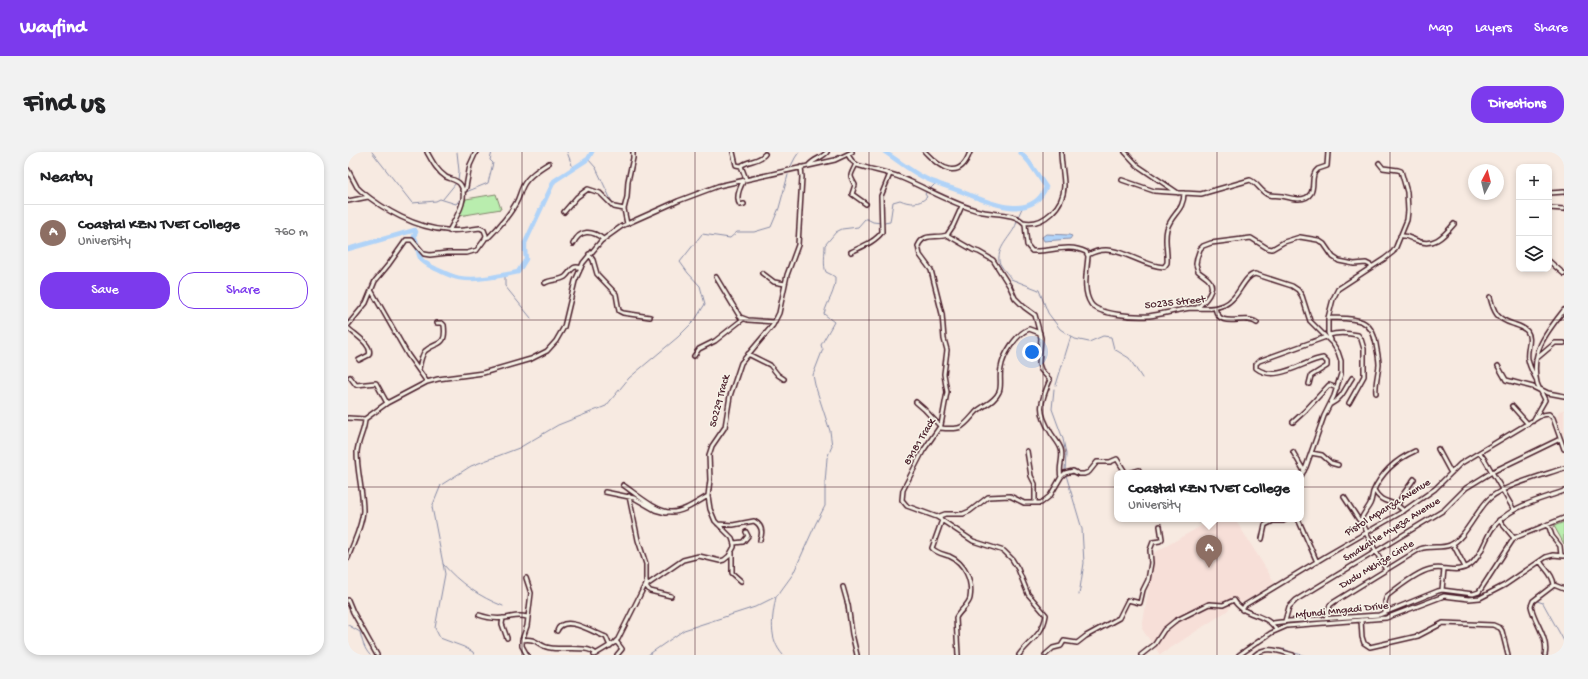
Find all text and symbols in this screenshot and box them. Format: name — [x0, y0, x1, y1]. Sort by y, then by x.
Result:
text: Wayfind — [20, 17, 86, 40]
text: Map — [1429, 20, 1453, 37]
text: Layers — [1475, 20, 1512, 37]
text: Share — [1534, 20, 1568, 37]
button: Directions — [1471, 86, 1564, 123]
text: Find us — [24, 88, 104, 121]
north arrow — [1468, 164, 1504, 200]
map controls — [1516, 164, 1552, 272]
button: + — [1516, 164, 1552, 200]
text: Nearby — [40, 168, 93, 188]
button: − — [1516, 200, 1552, 236]
text: Coastal KZN TVET College — [78, 216, 240, 234]
text: A — [49, 225, 57, 240]
text: 760 m — [275, 225, 308, 240]
text: University — [78, 234, 131, 249]
button: layers — [1516, 236, 1552, 272]
button: Save — [40, 272, 170, 309]
button: Share — [178, 272, 308, 309]
street label: 50235 Street — [1144, 294, 1207, 312]
your location — [1022, 342, 1042, 362]
street label: 50229 Track — [707, 372, 733, 429]
street label: 87181 Track — [902, 415, 939, 468]
popup — [1114, 470, 1304, 522]
street label: Pistol Mpanza Avenue — [1342, 477, 1433, 540]
text: Coastal KZN TVET College — [1128, 480, 1290, 498]
street label: Smakahle Myeza Avenue — [1341, 495, 1443, 565]
text: University — [1128, 498, 1181, 513]
pin: A — [1196, 535, 1222, 568]
street label: Dudu Mkhize Circle — [1337, 538, 1417, 592]
street label: Mfundi Mngadi Drive — [1295, 599, 1389, 622]

